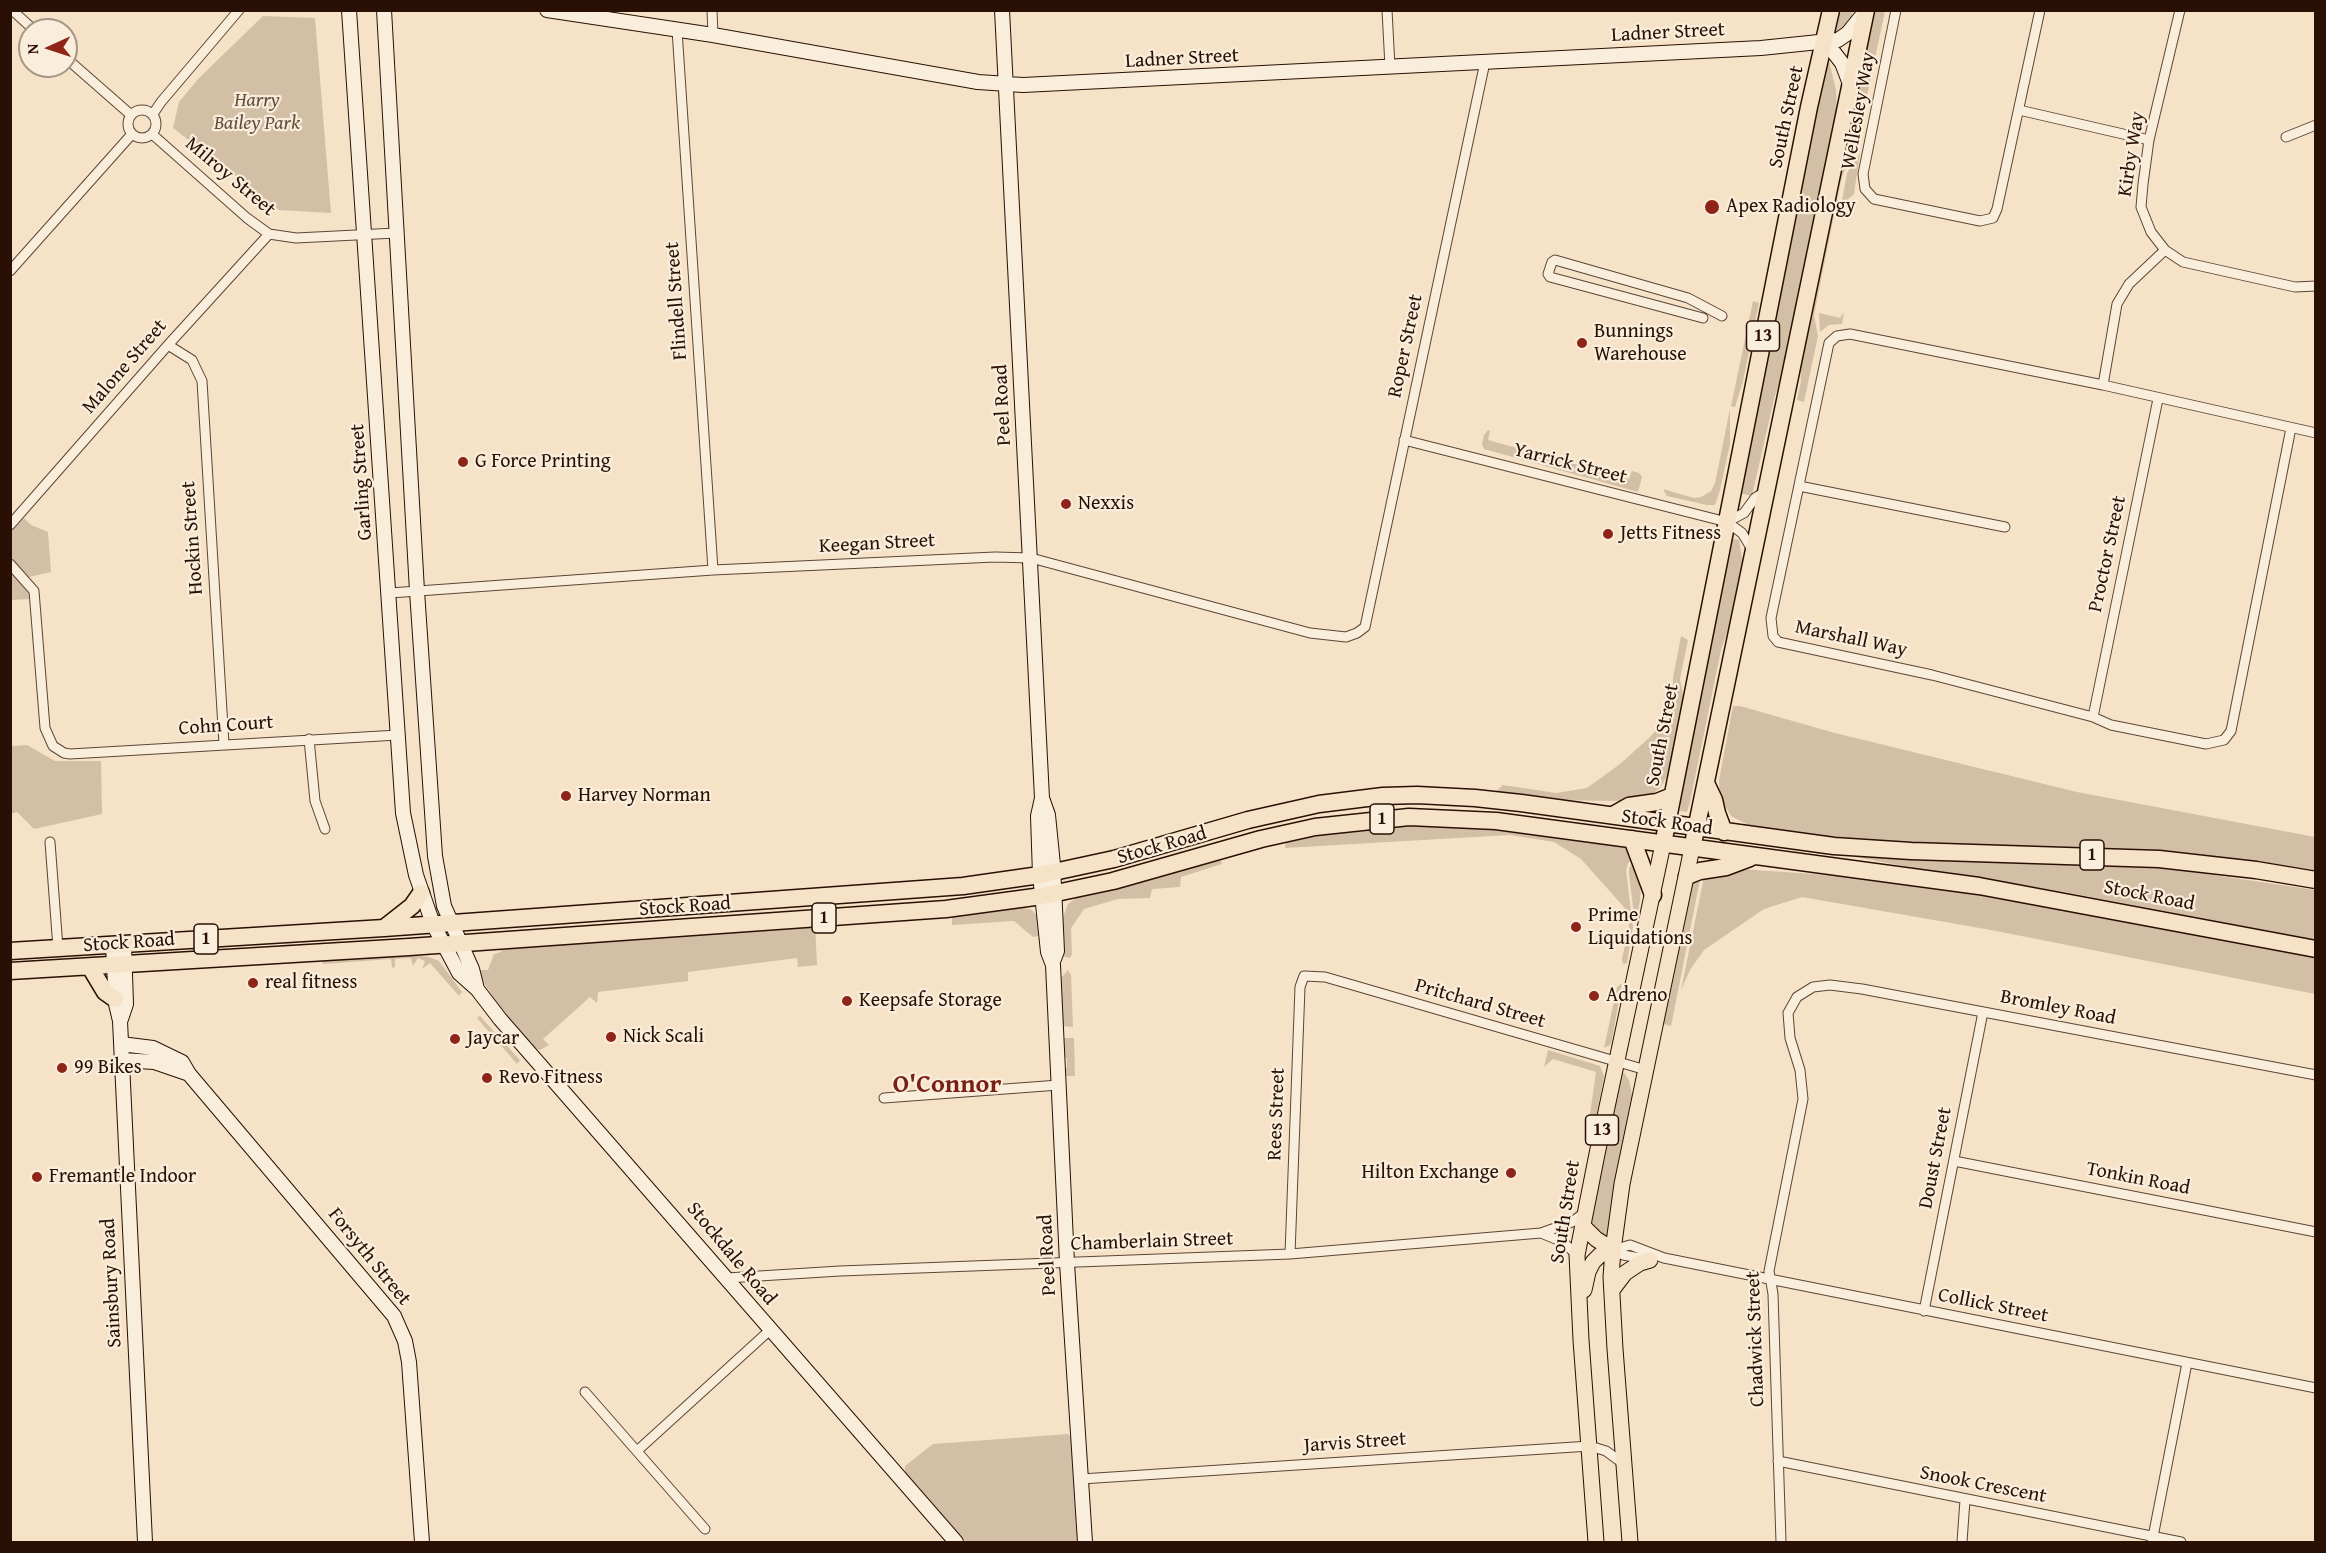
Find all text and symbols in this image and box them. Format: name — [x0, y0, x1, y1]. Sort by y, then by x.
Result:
north arrow — [18, 18, 78, 78]
street label: Ladner Street — [1611, 18, 1725, 48]
text: N — [20, 43, 44, 55]
street label: Ladner Street — [1125, 44, 1239, 74]
street label: Wellesley Way — [1837, 50, 1881, 172]
street label: South Street — [1764, 64, 1810, 170]
park label: Harry Bailey Park — [214, 89, 300, 136]
street label: Kirby Way — [2113, 110, 2151, 198]
street label: Milroy Street — [180, 132, 280, 222]
place label: Apex Radiology — [1726, 195, 1856, 219]
marker: Apex Radiology — [1703, 198, 1721, 216]
street label: Flindell Street — [661, 241, 693, 361]
street label: Roper Street — [1383, 292, 1429, 400]
street label: Malone Street — [77, 315, 173, 419]
place label: Bunnings Warehouse — [1594, 320, 1687, 367]
road number: 13 — [1746, 321, 1780, 351]
marker: Bunnings Warehouse — [1575, 336, 1589, 350]
street label: Peel Road — [989, 364, 1017, 446]
street label: Garling Street — [346, 423, 378, 541]
street label: Yarrick Street — [1511, 438, 1629, 490]
place label: G Force Printing — [475, 450, 611, 474]
marker: G Force Printing — [456, 455, 470, 469]
street label: Hockin Street — [177, 480, 209, 596]
place label: Nexxis — [1078, 492, 1134, 516]
street label: Proctor Street — [2084, 494, 2132, 614]
marker: Nexxis — [1059, 497, 1073, 511]
place label: Jetts Fitness — [1620, 522, 1721, 546]
marker: Jetts Fitness — [1601, 527, 1615, 541]
street label: Keegan Street — [818, 529, 936, 559]
street label: Marshall Way — [1793, 615, 1909, 663]
street label: South Street — [1641, 682, 1685, 788]
street label: Cohn Court — [178, 711, 274, 741]
place label: Harvey Norman — [578, 784, 711, 808]
marker: Harvey Norman — [559, 789, 573, 803]
road number: 1 — [1370, 804, 1394, 834]
street label: Stock Road — [1620, 805, 1714, 841]
street label: Stock Road — [1114, 822, 1210, 870]
road number: 1 — [2080, 840, 2104, 870]
street label: Stock Road — [2102, 875, 2196, 917]
street label: Stock Road — [638, 892, 732, 922]
road number: 1 — [812, 903, 836, 933]
place label: Prime Liquidations — [1588, 904, 1693, 951]
marker: Prime Liquidations — [1569, 920, 1583, 934]
road number: 1 — [194, 924, 218, 954]
street label: Stock Road — [82, 928, 176, 958]
place label: real fitness — [265, 971, 357, 995]
street label: Pritchard Street — [1412, 974, 1548, 1034]
marker: real fitness — [246, 976, 260, 990]
place label: Adreno — [1606, 984, 1668, 1008]
street label: Bromley Road — [1998, 985, 2118, 1031]
place label: Keepsafe Storage — [859, 989, 1002, 1013]
marker: Adreno — [1587, 989, 1601, 1003]
marker: Keepsafe Storage — [840, 994, 854, 1008]
place label: Nick Scali — [623, 1025, 704, 1049]
place label: Jaycar — [467, 1027, 519, 1051]
marker: Nick Scali — [604, 1030, 618, 1044]
marker: Jaycar — [448, 1032, 462, 1046]
place label: 99 Bikes — [74, 1056, 142, 1080]
marker: 99 Bikes — [55, 1061, 69, 1075]
place label: Revo Fitness — [499, 1066, 603, 1090]
street label: Rees Street — [1263, 1067, 1291, 1161]
district label: O'Connor — [893, 1069, 1001, 1101]
marker: Revo Fitness — [480, 1071, 494, 1085]
street label: Doust Street — [1914, 1105, 1958, 1211]
road number: 13 — [1586, 1115, 1618, 1145]
street label: Tonkin Road — [2084, 1157, 2192, 1201]
street label: South Street — [1546, 1159, 1586, 1265]
place label: Hilton Exchange — [1361, 1161, 1499, 1185]
place label: Fremantle Indoor — [49, 1165, 196, 1189]
marker: Hilton Exchange — [1504, 1166, 1518, 1180]
marker: Fremantle Indoor — [30, 1170, 44, 1184]
street label: Stockdale Road — [681, 1198, 781, 1310]
street label: Forsyth Street — [322, 1203, 416, 1311]
street label: Peel Road — [1034, 1214, 1062, 1296]
street label: Sainsbury Road — [97, 1218, 127, 1348]
street label: Chamberlain Street — [1070, 1227, 1234, 1257]
street label: Chadwick Street — [1742, 1271, 1770, 1407]
street label: Collick Street — [1936, 1284, 2050, 1328]
street label: Jarvis Street — [1303, 1427, 1407, 1459]
street label: Snook Crescent — [1918, 1461, 2048, 1509]

